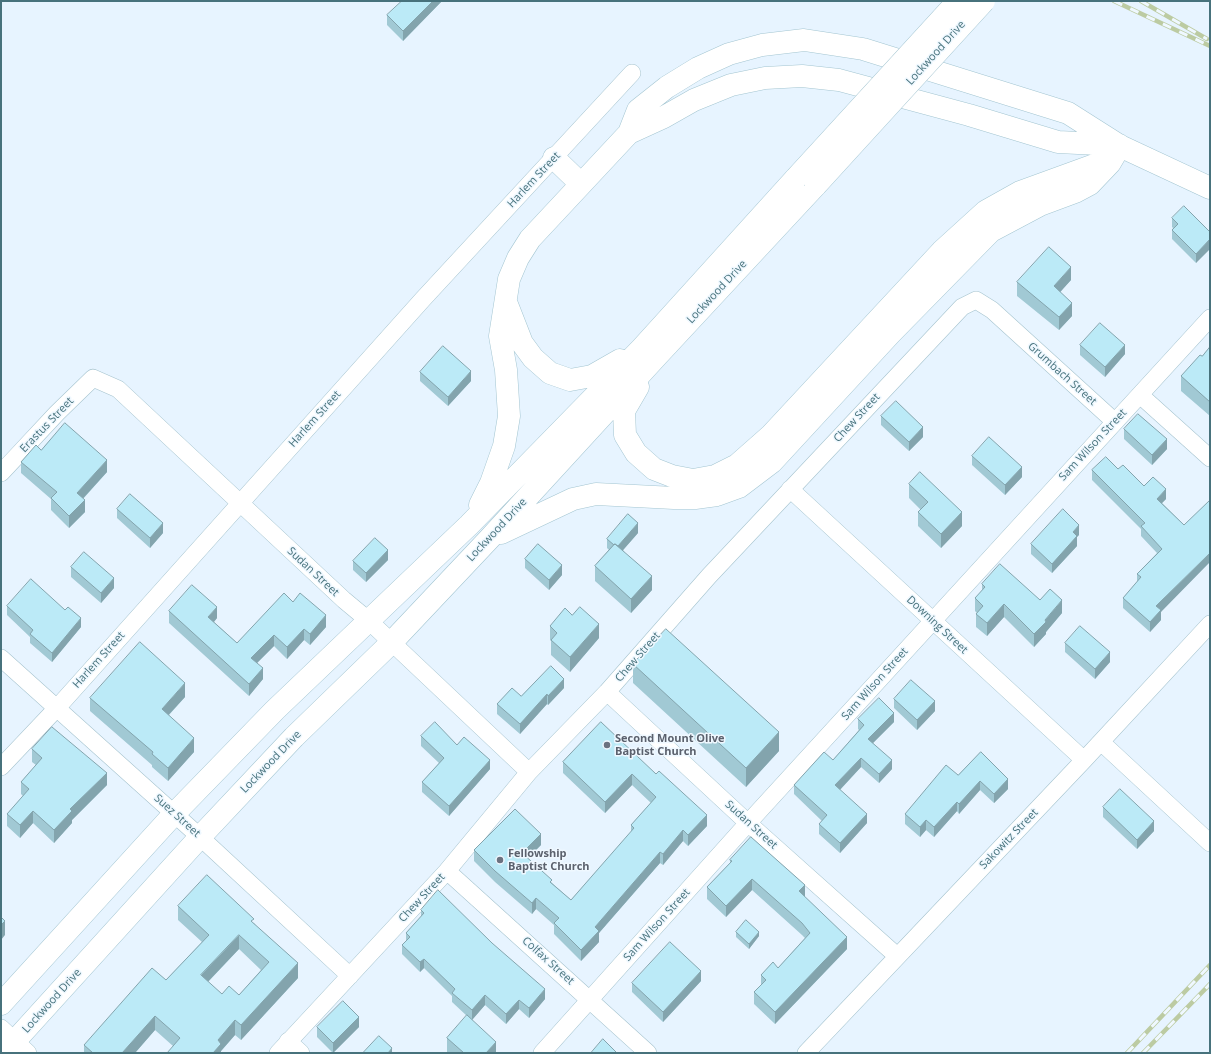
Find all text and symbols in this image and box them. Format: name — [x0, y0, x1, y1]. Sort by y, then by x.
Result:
street label: Lockwood Drive — [904, 18, 968, 88]
street label: Harlem Street — [505, 149, 563, 211]
street label: Lockwood Drive — [684, 258, 750, 326]
street label: Grumbach Street — [1025, 340, 1099, 408]
street label: Harlem Street — [286, 388, 344, 450]
street label: Chew Street — [831, 391, 883, 445]
street label: Erastus Street — [17, 395, 77, 455]
street label: Sam Wilson Street — [1056, 406, 1130, 484]
street label: Lockwood Drive — [464, 496, 530, 564]
street label: Sudan Street — [284, 545, 342, 599]
street label: Downing Street — [904, 593, 970, 657]
street label: Harlem Street — [70, 629, 128, 691]
street label: Chew Street — [613, 629, 663, 685]
street label: Sam Wilson Street — [839, 645, 911, 723]
street label: Lockwood Drive — [238, 728, 304, 796]
place label: Second Mount Olive Baptist Church — [615, 732, 725, 758]
marker: Second Mount Olive Baptist Church — [602, 740, 612, 750]
street label: Suez Street — [151, 792, 203, 840]
street label: Sudan Street — [722, 798, 780, 852]
street label: Sakowitz Street — [977, 806, 1041, 872]
place label: Fellowship Baptist Church — [508, 847, 590, 873]
marker: Fellowship Baptist Church — [495, 855, 505, 865]
street label: Chew Street — [396, 871, 448, 925]
street label: Sam Wilson Street — [621, 886, 693, 964]
street label: Colfax Street — [519, 934, 577, 988]
street label: Lockwood Drive — [20, 966, 84, 1036]

